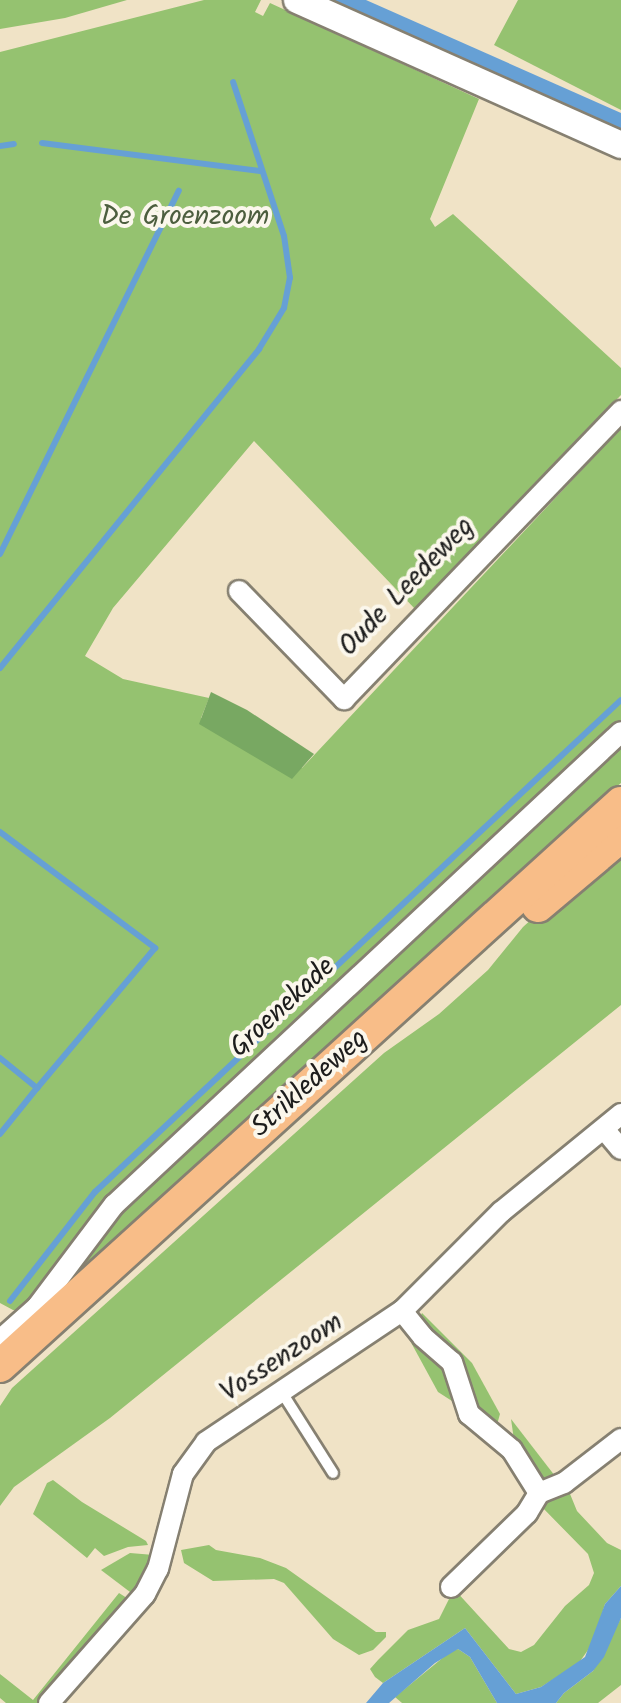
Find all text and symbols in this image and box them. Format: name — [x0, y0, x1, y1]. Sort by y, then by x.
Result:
park label: De Groenzoom — [101, 200, 269, 234]
street label: Oude Leedeweg — [332, 511, 482, 663]
street label: Groenekade — [223, 951, 343, 1065]
street label: Strikledeweg — [245, 1023, 375, 1145]
street label: Vossenzoom — [215, 1306, 349, 1410]

